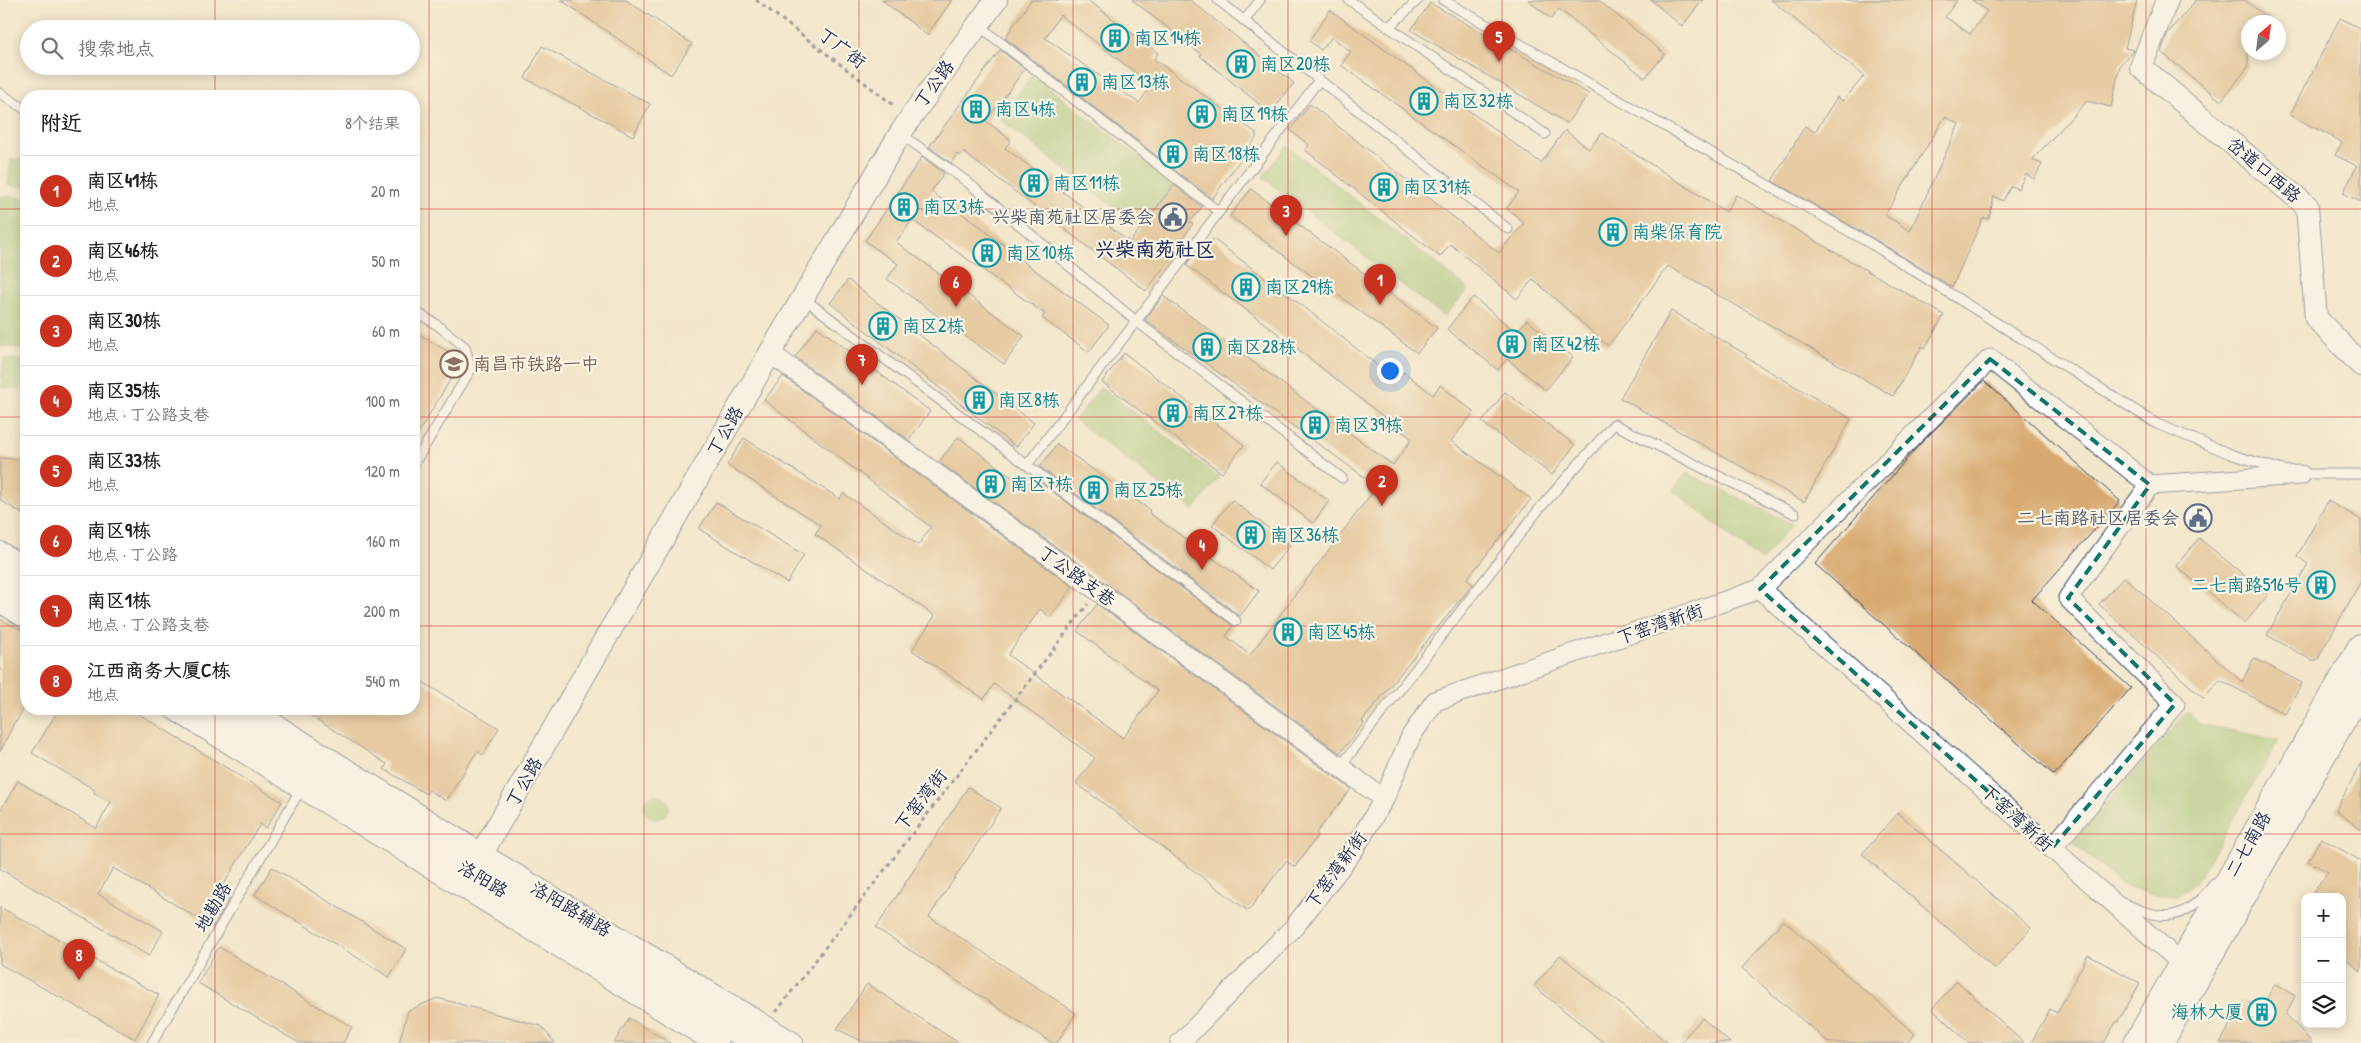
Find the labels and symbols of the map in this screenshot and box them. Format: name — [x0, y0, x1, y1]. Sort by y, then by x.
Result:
north arrow — [2241, 15, 2286, 60]
street label: 丁广街 — [813, 21, 871, 74]
pin: 5 — [1483, 21, 1515, 62]
building icon: 南区14栋 — [1100, 23, 1130, 53]
place label: 南区14栋 — [1134, 25, 1201, 50]
building icon: 南区20栋 — [1226, 49, 1256, 79]
place label: 南区20栋 — [1260, 51, 1331, 76]
street label: 丁公路 — [908, 55, 960, 113]
building icon: 南区13栋 — [1067, 67, 1097, 97]
place label: 南区13栋 — [1101, 69, 1170, 94]
building icon: 南区32栋 — [1409, 86, 1439, 116]
place label: 南区32栋 — [1443, 88, 1514, 113]
building icon: 南区4栋 — [961, 94, 991, 124]
place label: 南区4栋 — [995, 96, 1056, 121]
building icon: 南区19栋 — [1187, 99, 1217, 129]
place label: 南区19栋 — [1221, 101, 1288, 126]
street label: 岔道口西路 — [2222, 131, 2307, 208]
building icon: 南区18栋 — [1158, 139, 1188, 169]
place label: 南区18栋 — [1192, 141, 1260, 166]
building icon: 南区11栋 — [1019, 168, 1049, 198]
place label: 南区11栋 — [1053, 170, 1120, 195]
building icon: 南区31栋 — [1369, 172, 1399, 202]
place label: 南区31栋 — [1403, 174, 1472, 199]
building icon: 南区3栋 — [889, 192, 919, 222]
place label: 南区3栋 — [923, 194, 985, 219]
pin: 3 — [1270, 195, 1302, 236]
public building icon: 兴柴南苑社区居委会 — [1158, 202, 1188, 232]
place label: 兴柴南苑社区居委会 — [992, 204, 1154, 229]
building icon: 南柴保育院 — [1598, 217, 1628, 247]
place label: 南柴保育院 — [1632, 219, 1722, 244]
district label: 兴柴南苑社区 — [1095, 235, 1215, 262]
building icon: 南区10栋 — [972, 238, 1002, 268]
place label: 南区10栋 — [1006, 240, 1075, 265]
pin: 1 — [1364, 264, 1396, 305]
pin: 6 — [940, 266, 972, 307]
building icon: 南区29栋 — [1231, 272, 1261, 302]
place label: 南区29栋 — [1265, 274, 1334, 299]
building icon: 南区2栋 — [868, 311, 898, 341]
place label: 南区2栋 — [902, 313, 964, 338]
building icon: 南区42栋 — [1497, 329, 1527, 359]
place label: 南区42栋 — [1531, 331, 1600, 356]
building icon: 南区28栋 — [1192, 332, 1222, 362]
place label: 南区28栋 — [1226, 334, 1296, 359]
pin: 7 — [846, 344, 878, 385]
school or university icon: 南昌市铁路一中 — [439, 349, 469, 379]
place label: 南昌市铁路一中 — [473, 351, 599, 376]
your location — [1377, 358, 1403, 384]
building icon: 南区8栋 — [964, 385, 994, 415]
place label: 南区8栋 — [998, 387, 1060, 412]
building icon: 南区27栋 — [1158, 398, 1188, 428]
place label: 南区27栋 — [1192, 400, 1263, 425]
street label: 丁公路 — [700, 401, 749, 460]
building icon: 南区39栋 — [1300, 410, 1330, 440]
place label: 南区39栋 — [1334, 412, 1403, 437]
pin: 2 — [1366, 465, 1398, 506]
building icon: 南区7栋 — [976, 469, 1006, 499]
place label: 南区7栋 — [1010, 471, 1073, 496]
building icon: 南区25栋 — [1079, 475, 1109, 505]
place label: 南区25栋 — [1113, 477, 1183, 502]
public building icon: 二七南路社区居委会 — [2183, 503, 2213, 533]
place label: 二七南路社区居委会 — [2017, 505, 2179, 530]
building icon: 南区36栋 — [1236, 520, 1266, 550]
place label: 南区36栋 — [1270, 522, 1339, 547]
pin: 4 — [1186, 529, 1218, 570]
street label: 丁公路支巷 — [1034, 539, 1121, 612]
building icon: 二七南路516号 — [2306, 570, 2336, 600]
place label: 二七南路516号 — [2191, 572, 2302, 597]
street label: 下窑湾新街 — [1613, 597, 1706, 650]
building icon: 南区45栋 — [1273, 617, 1303, 647]
place label: 南区45栋 — [1307, 619, 1375, 644]
street label: 丁公路 — [499, 752, 548, 811]
street label: 下窑湾街 — [889, 764, 953, 836]
street label: 下窑湾新街 — [1976, 778, 2059, 857]
street label: 二七南路 — [2219, 806, 2276, 881]
street label: 下窑湾新街 — [1299, 826, 1372, 913]
street label: 洛阳路 — [454, 854, 513, 903]
street label: 洛阳路辅路 — [526, 875, 616, 942]
street label: 地勘路 — [188, 877, 237, 936]
pin: 8 — [63, 939, 95, 980]
building icon: 海林大厦 — [2247, 997, 2277, 1027]
place label: 海林大厦 — [2171, 999, 2243, 1024]

